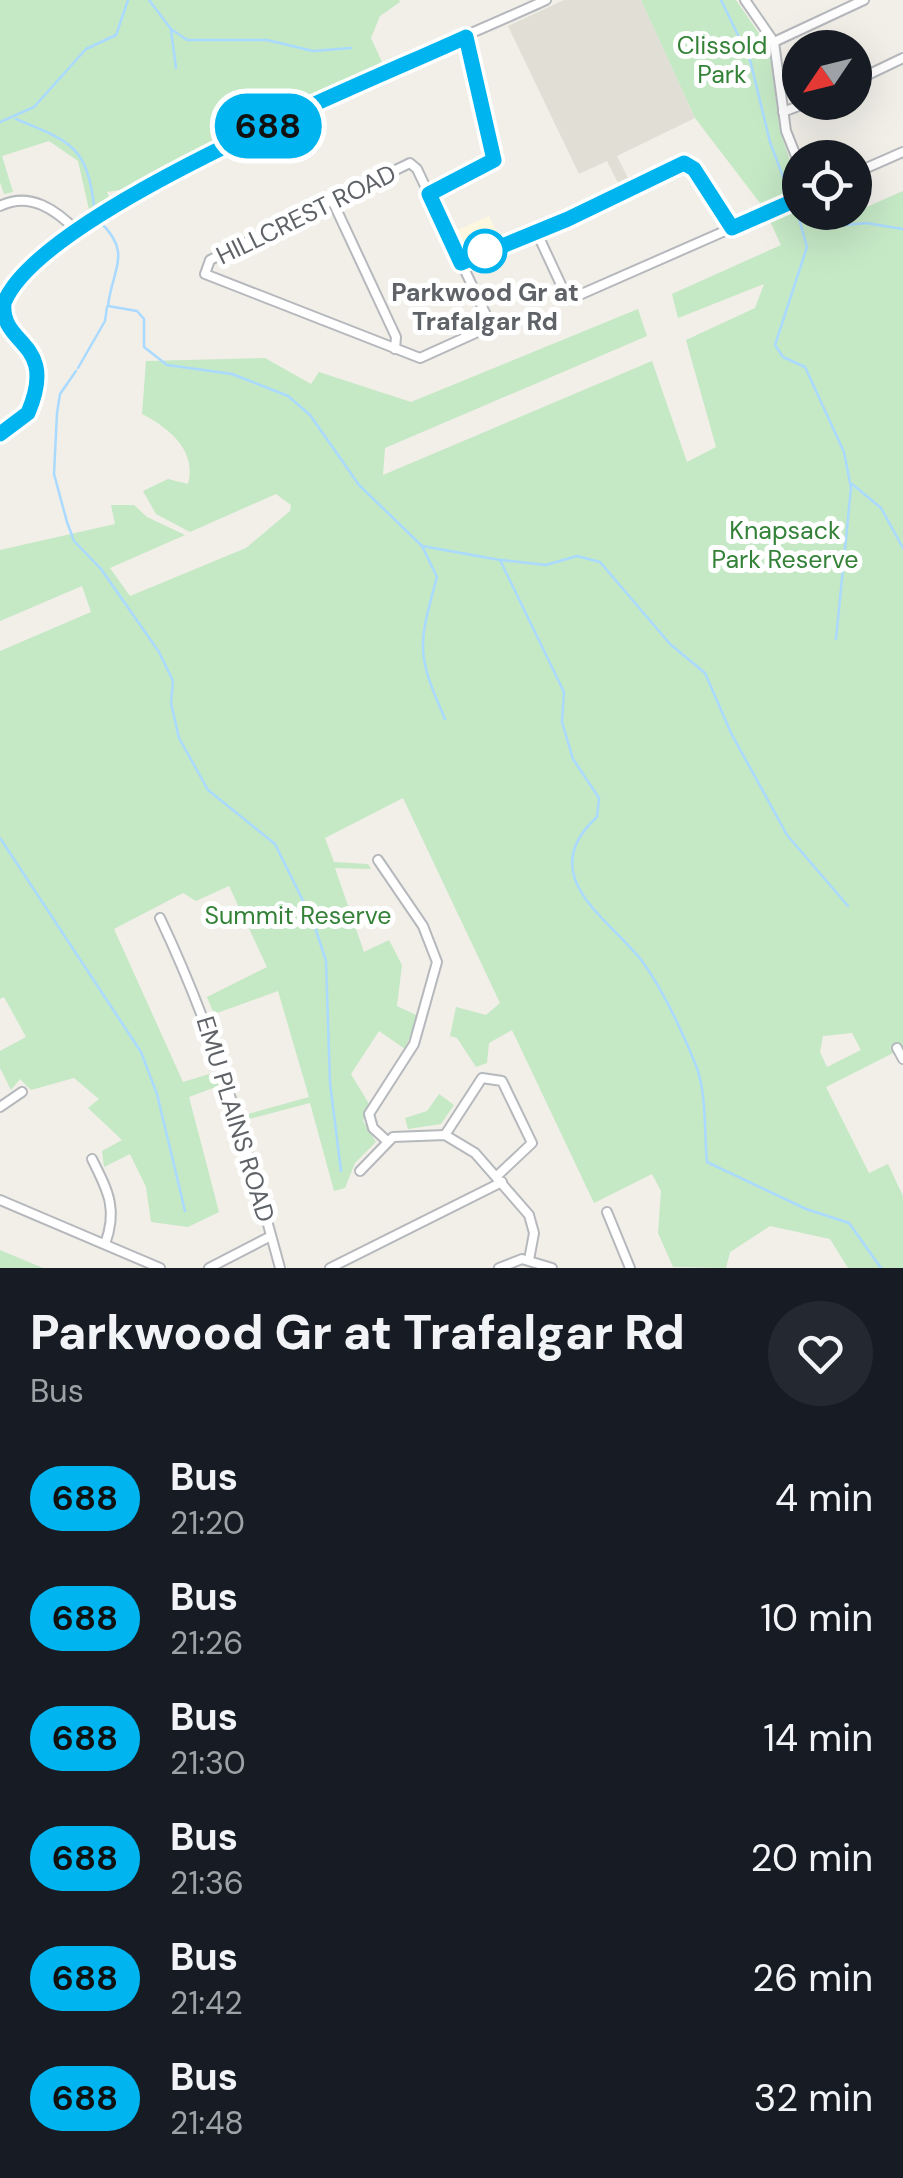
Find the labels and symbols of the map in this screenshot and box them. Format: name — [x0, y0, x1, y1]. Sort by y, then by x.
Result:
park label: Clissold Park — [677, 29, 767, 91]
north arrow — [782, 30, 872, 120]
line badge: 688 — [210, 94, 326, 158]
street label: HILLCREST ROAD — [211, 157, 402, 272]
marker: Parkwood Gr at Trafalgar Rd — [464, 230, 506, 272]
place label: Parkwood Gr at Trafalgar Rd — [391, 276, 579, 338]
park label: Knapsack Park Reserve — [711, 514, 859, 576]
park label: Summit Reserve — [205, 899, 391, 932]
street label: EMU PLAINS ROAD — [189, 1012, 283, 1226]

